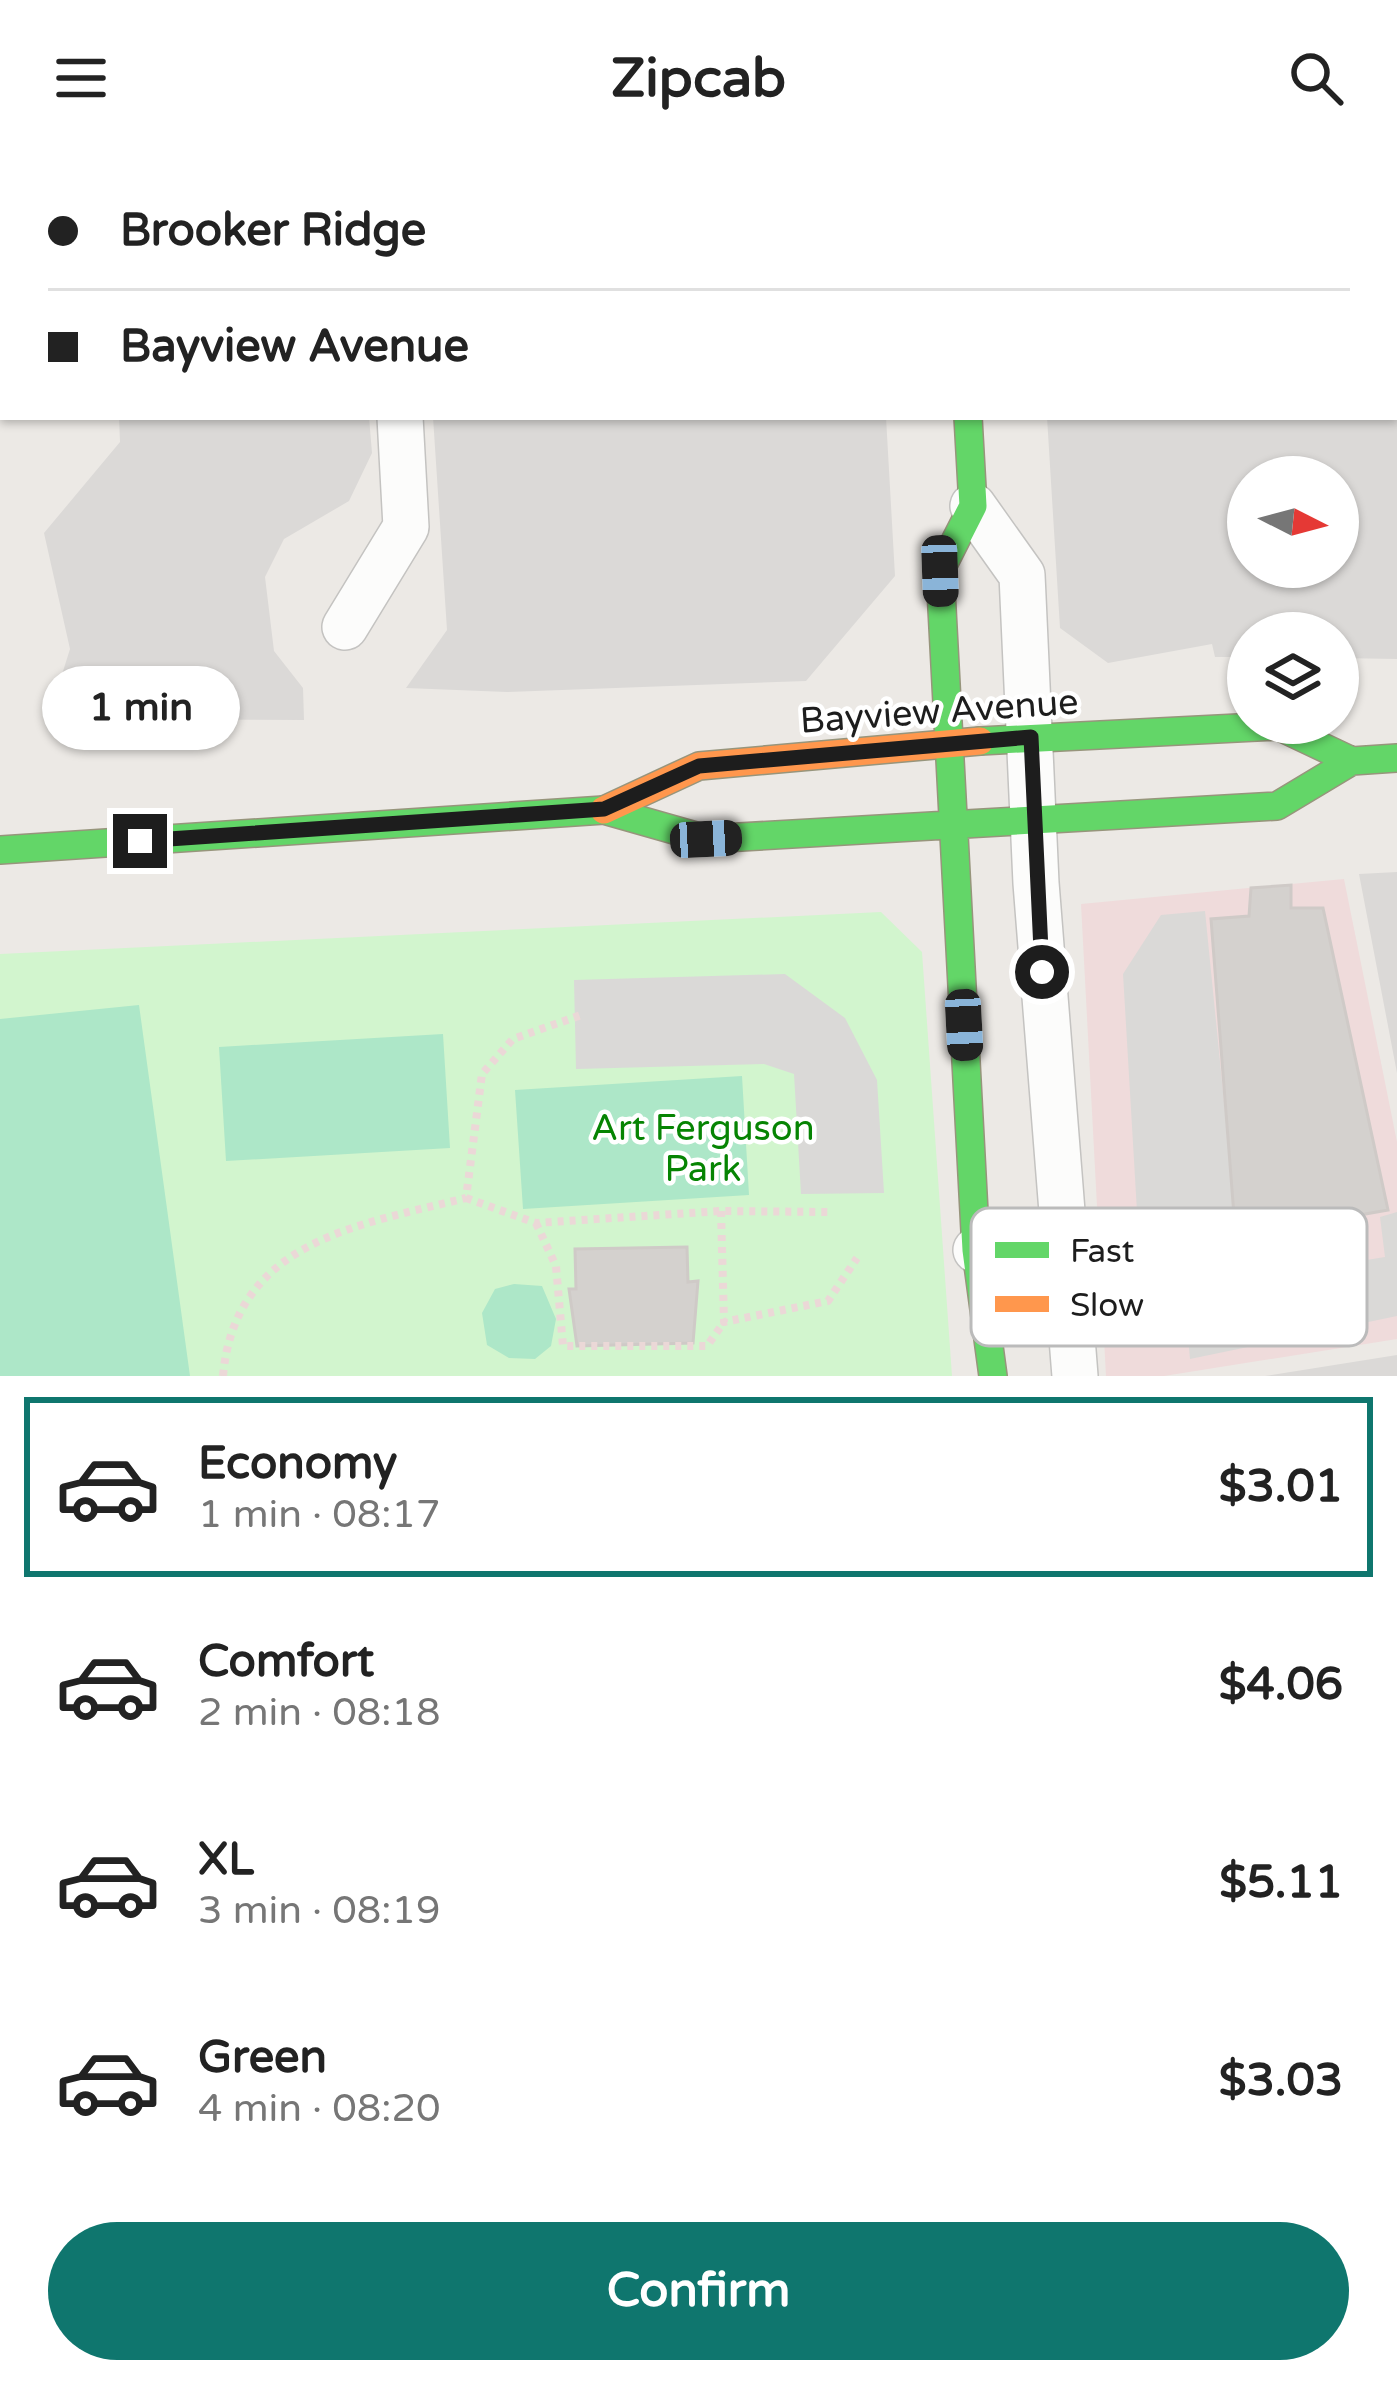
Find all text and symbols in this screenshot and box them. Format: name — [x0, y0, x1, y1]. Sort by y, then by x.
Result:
icon: menu — [48, 45, 114, 111]
icon: search — [1283, 45, 1349, 111]
text: Zipcab — [611, 46, 786, 111]
text: Brooker Ridge — [120, 204, 426, 258]
text: Bayview Avenue — [120, 320, 469, 374]
north arrow — [1227, 456, 1359, 588]
map controls — [1227, 456, 1359, 744]
car — [921, 534, 959, 608]
button: layers — [1227, 612, 1359, 744]
callout: 1 min — [41, 667, 239, 751]
street label: Bayview Avenue — [798, 680, 1080, 743]
text: 1 min — [89, 684, 193, 731]
route end — [113, 814, 167, 868]
car — [669, 819, 743, 859]
route start — [1015, 945, 1069, 999]
car — [944, 988, 984, 1062]
park label: Art Ferguson Park — [591, 1107, 815, 1191]
legend — [971, 1208, 1367, 1346]
text: Fast — [1070, 1232, 1134, 1271]
text: Slow — [1070, 1286, 1144, 1325]
icon: car — [54, 1433, 162, 1541]
text: Economy — [198, 1437, 397, 1491]
text: $3.01 — [1219, 1460, 1343, 1514]
text: 1 min · 08:17 — [198, 1491, 440, 1538]
icon: car — [54, 1631, 162, 1739]
text: Comfort — [198, 1635, 374, 1689]
text: $4.06 — [1219, 1658, 1343, 1712]
text: 2 min · 08:18 — [198, 1689, 440, 1736]
icon: car — [54, 1829, 162, 1937]
text: XL — [198, 1833, 254, 1887]
text: $5.11 — [1219, 1856, 1343, 1910]
text: 3 min · 08:19 — [198, 1887, 440, 1934]
icon: car — [54, 2027, 162, 2135]
text: Green — [198, 2031, 327, 2085]
text: $3.03 — [1219, 2054, 1343, 2108]
text: 4 min · 08:20 — [198, 2085, 440, 2132]
button: Confirm — [48, 2222, 1349, 2360]

